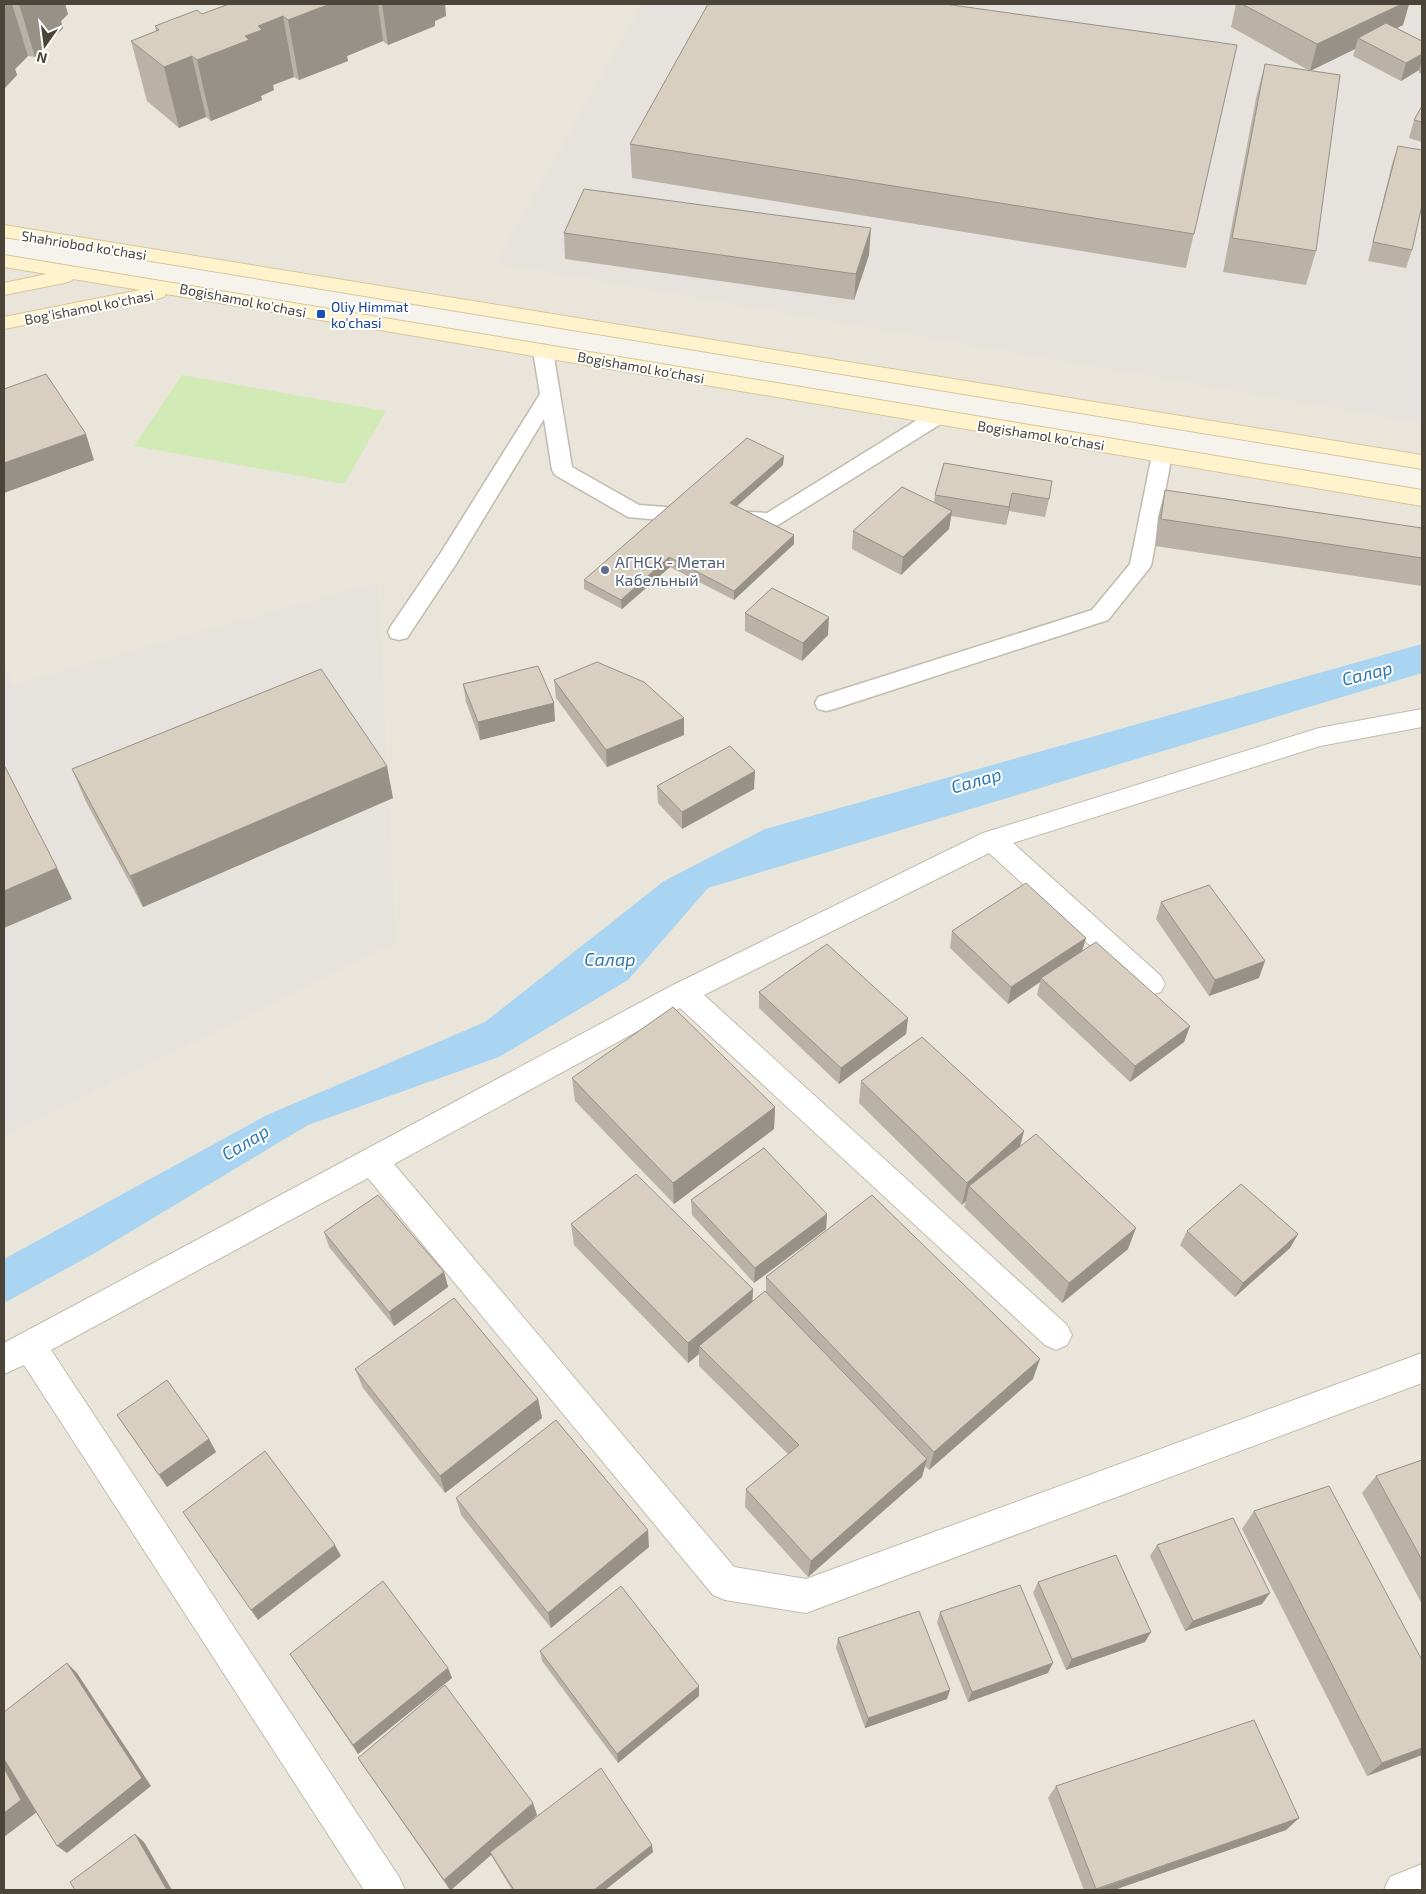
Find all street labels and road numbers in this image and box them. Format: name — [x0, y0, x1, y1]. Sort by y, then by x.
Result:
street label: Shahriobod ko'chasi — [20, 227, 148, 263]
street label: Bogishamol ko'chasi — [178, 279, 308, 321]
street label: Bog'ishamol ko'chasi — [23, 286, 155, 328]
street label: Bogishamol ko'chasi — [576, 347, 706, 387]
street label: Bogishamol ko'chasi — [976, 417, 1106, 453]

